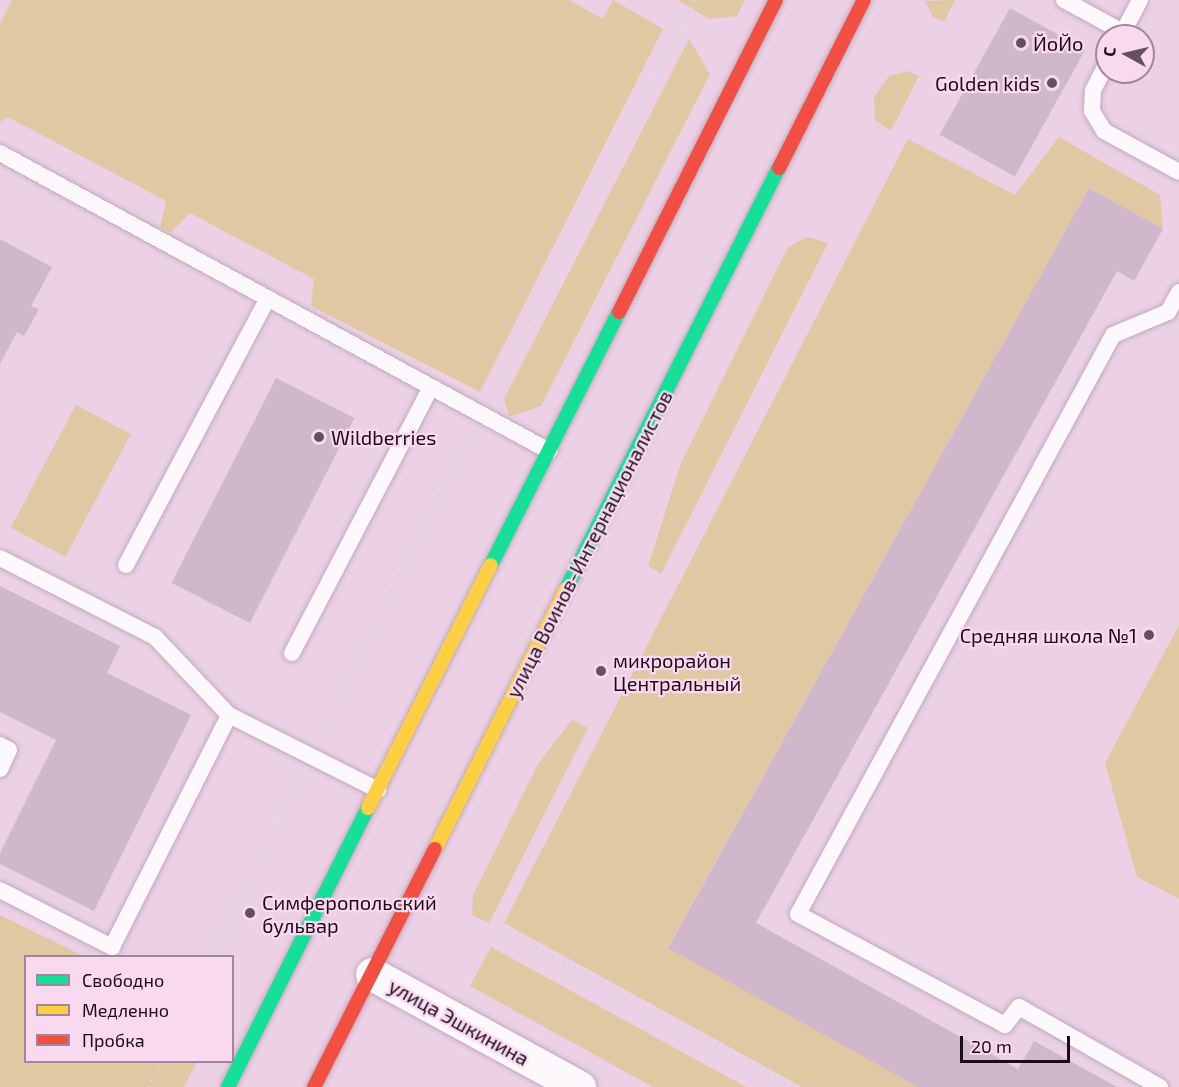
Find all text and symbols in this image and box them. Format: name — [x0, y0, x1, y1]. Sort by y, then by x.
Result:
north arrow — [1095, 24, 1155, 84]
place label: ЙоЙо — [1033, 31, 1083, 55]
marker: ЙоЙо — [1014, 36, 1028, 50]
text: С — [1099, 46, 1119, 58]
place label: Golden kids — [935, 71, 1040, 95]
marker: Golden kids — [1045, 76, 1059, 90]
street label: улица Воинов-Интернационалистов — [501, 386, 677, 702]
place label: Wildberries — [331, 425, 436, 449]
marker: Wildberries — [312, 430, 326, 444]
place label: Средняя школа №1 — [960, 623, 1137, 647]
marker: Средняя школа №1 — [1142, 628, 1156, 642]
place label: микрорайон Центральный — [613, 648, 741, 695]
marker: микрорайон Центральный — [594, 664, 608, 678]
place label: Симферопольский бульвар — [262, 890, 437, 937]
marker: Симферопольский бульвар — [243, 906, 257, 920]
legend — [24, 955, 234, 1063]
text: Свободно — [82, 969, 164, 991]
street label: улица Эшкинина — [385, 974, 533, 1070]
text: Медленно — [82, 999, 169, 1021]
scale bar — [963, 1024, 1072, 1062]
text: Пробка — [82, 1029, 145, 1051]
text: 20 m — [971, 1035, 1012, 1057]

